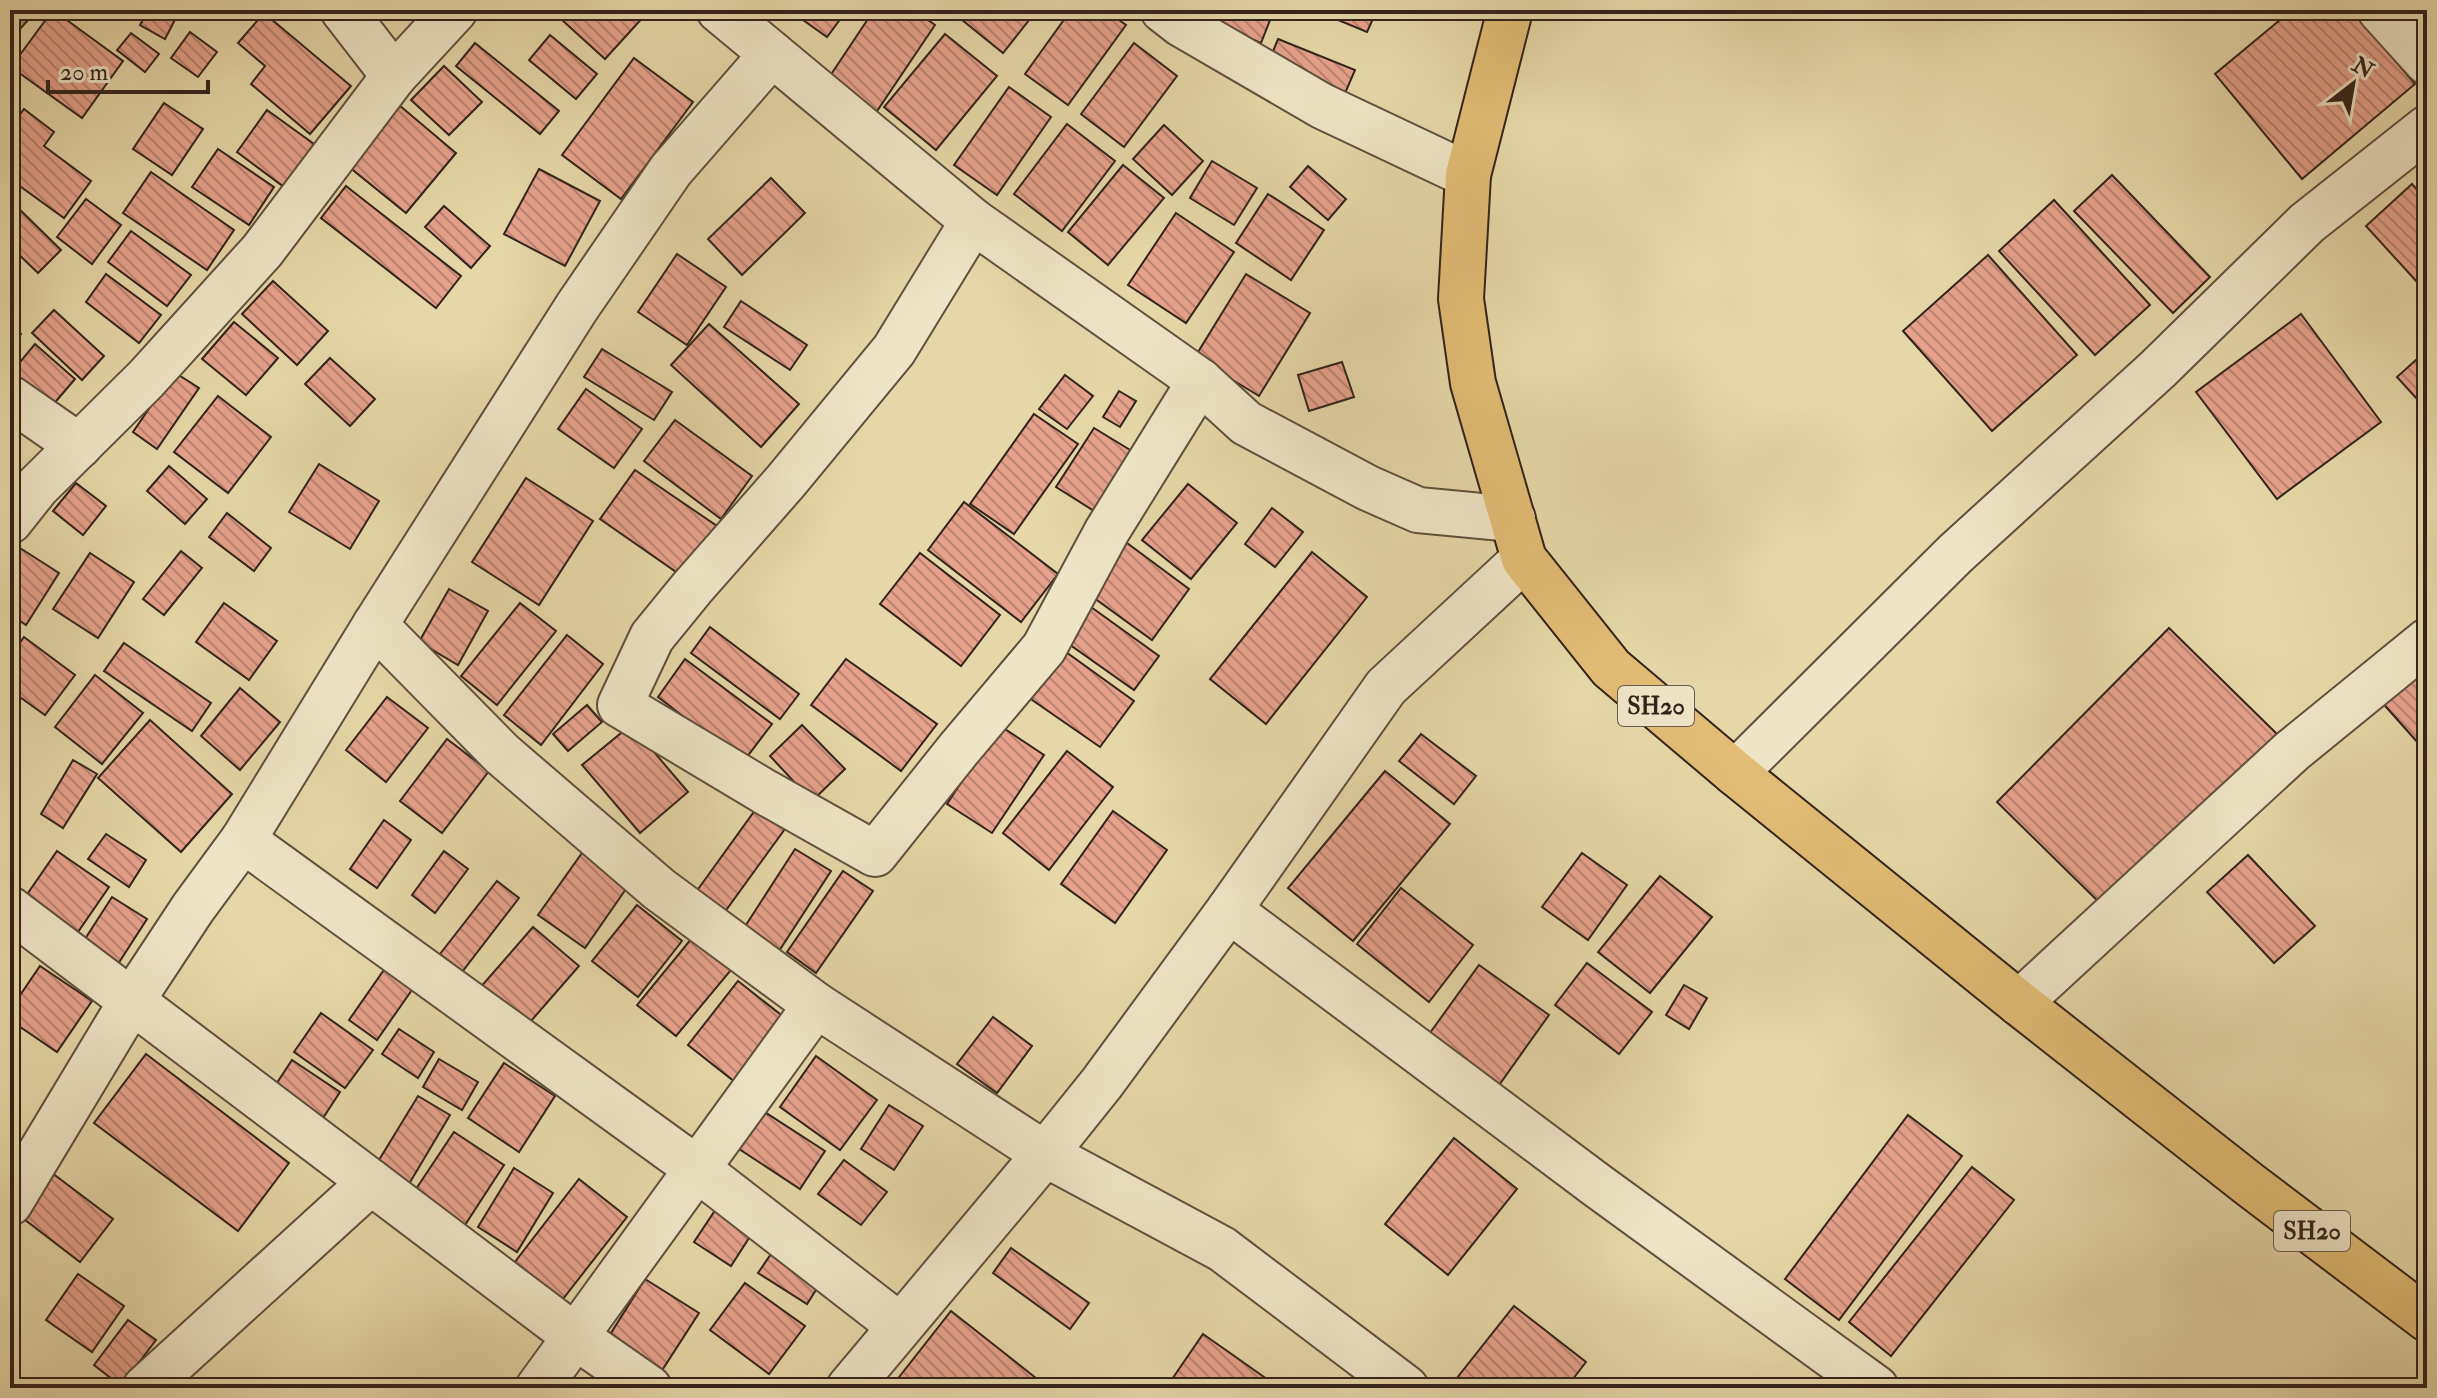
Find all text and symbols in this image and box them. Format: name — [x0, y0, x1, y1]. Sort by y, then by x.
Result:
scale bar — [48, 44, 208, 94]
north arrow — [2313, 44, 2393, 124]
text: N — [2346, 50, 2379, 85]
text: 20 m — [60, 57, 109, 88]
road number: SH20 — [1618, 686, 1694, 726]
road number: SH20 — [2274, 1211, 2350, 1251]

